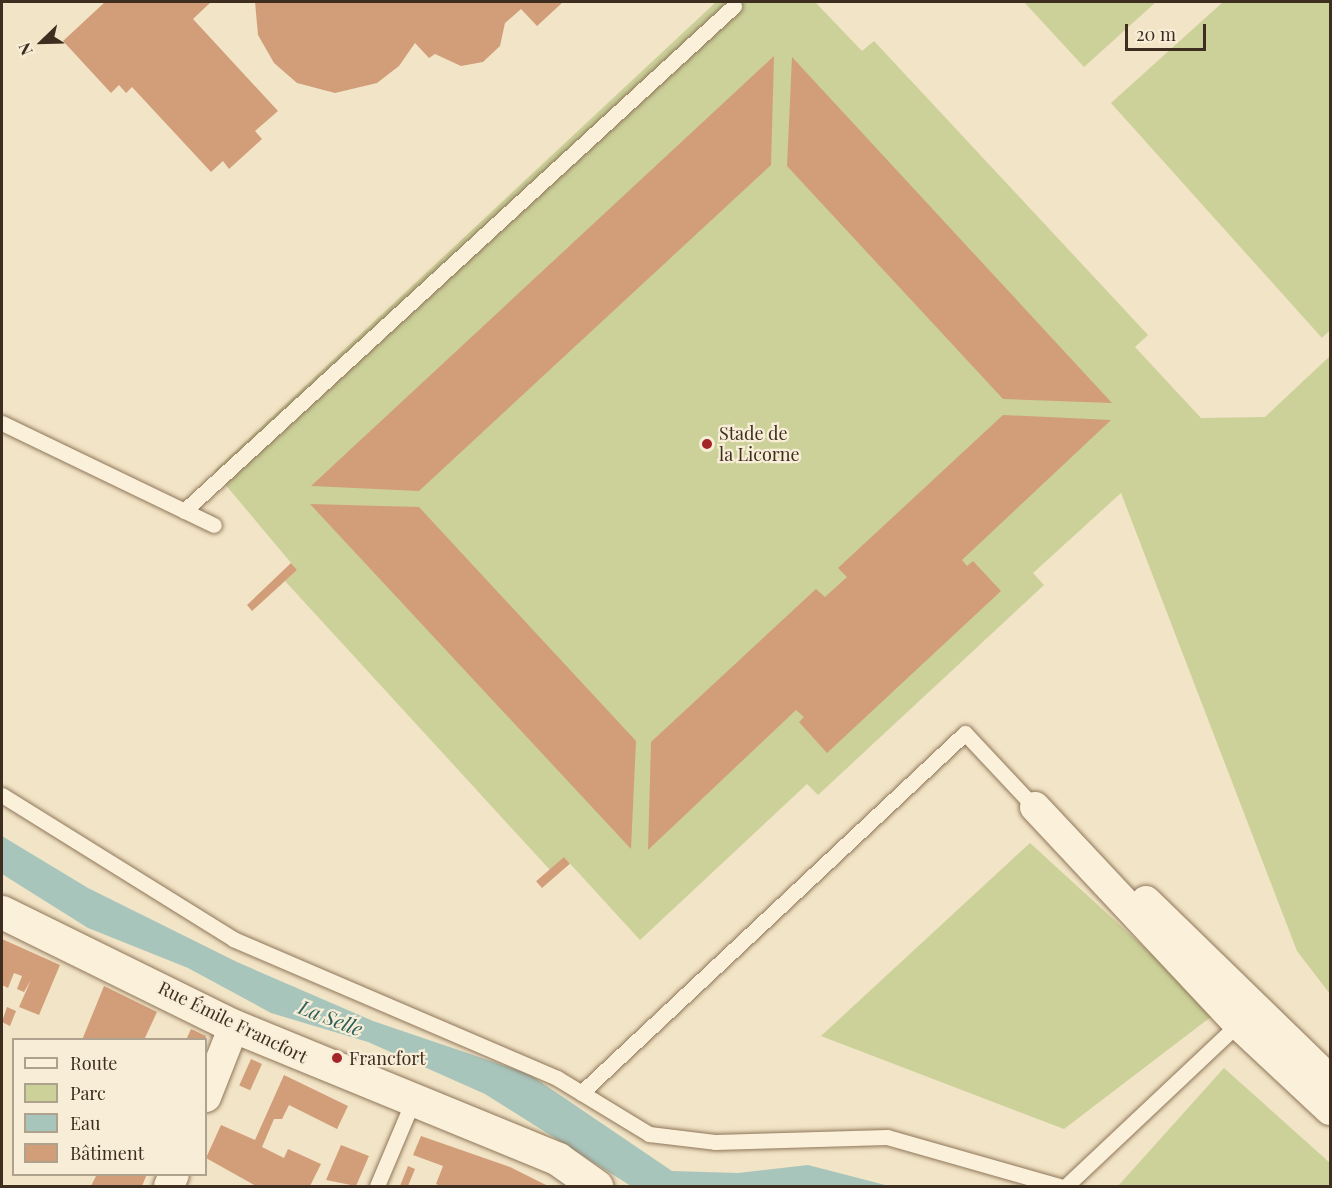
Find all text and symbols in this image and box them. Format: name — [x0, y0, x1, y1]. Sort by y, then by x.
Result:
north arrow — [12, 12, 72, 72]
scale bar — [1128, 12, 1209, 50]
text: 20 m — [1136, 22, 1176, 46]
text: N — [13, 40, 37, 59]
place label: Stade de la Licorne — [719, 423, 800, 466]
marker: Stade de la Licorne — [700, 437, 714, 451]
street label: Rue Émile Francfort — [155, 977, 311, 1067]
water label: La Selle — [296, 994, 366, 1040]
legend — [12, 1038, 207, 1176]
place label: Francfort — [349, 1047, 426, 1069]
text: Route — [70, 1051, 117, 1075]
marker: Francfort — [330, 1051, 344, 1065]
text: Parc — [70, 1081, 106, 1105]
text: Eau — [70, 1111, 100, 1135]
text: Bâtiment — [70, 1141, 144, 1165]

